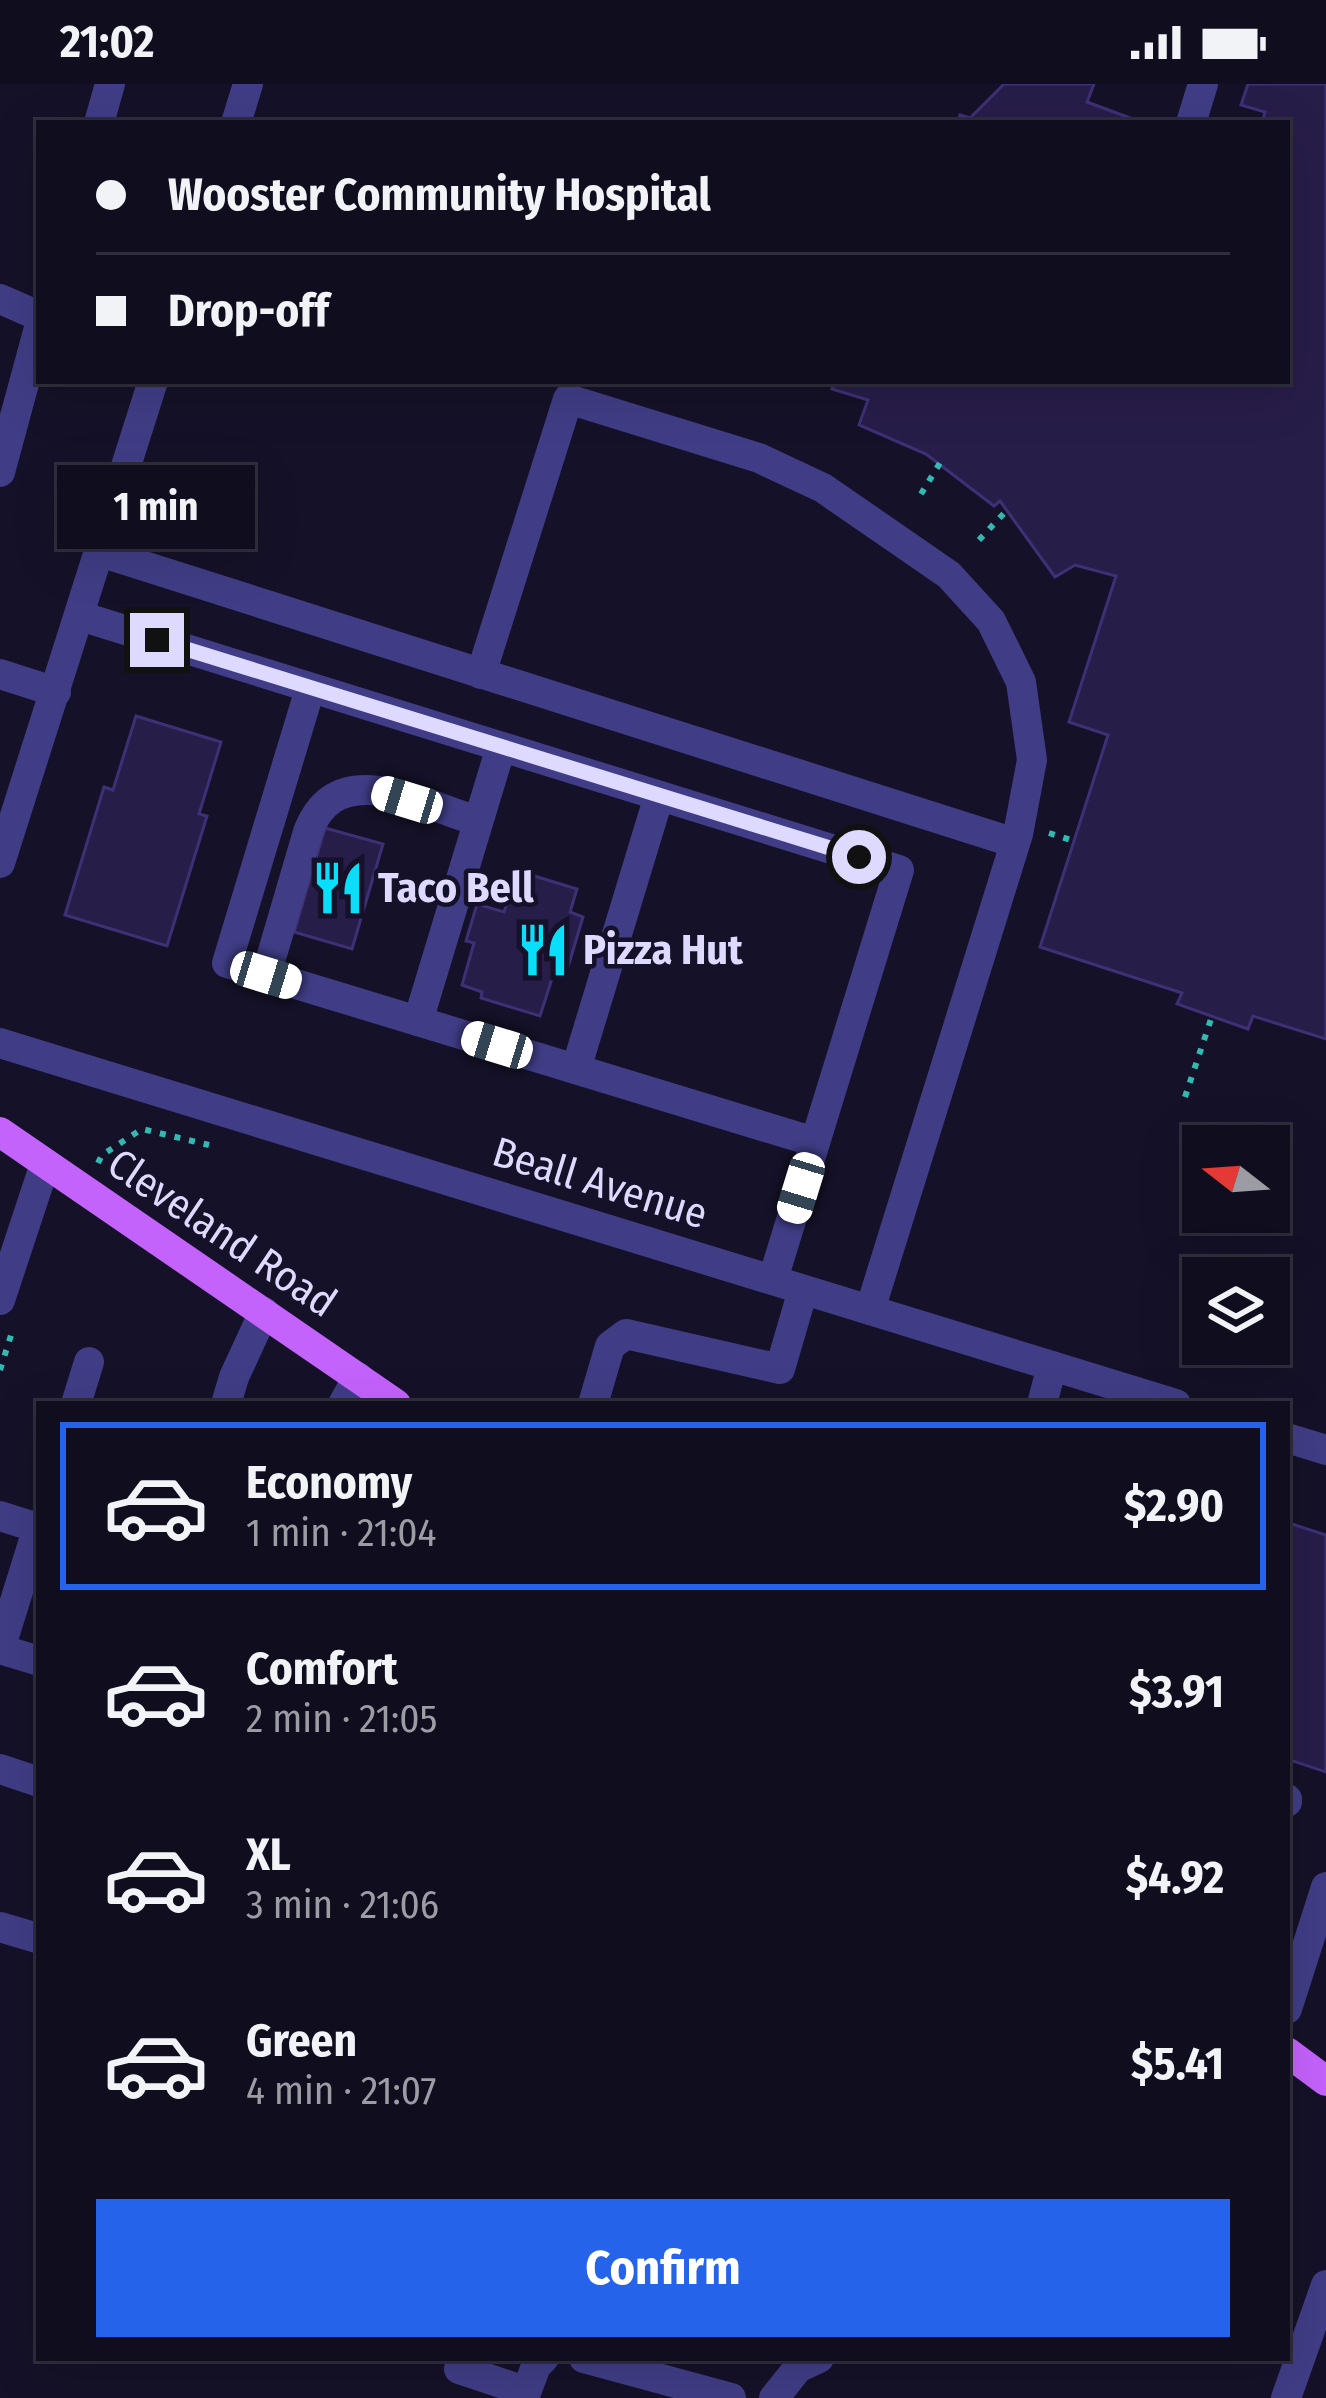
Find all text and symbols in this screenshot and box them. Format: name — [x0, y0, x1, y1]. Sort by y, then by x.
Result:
text: 21:02 — [60, 15, 154, 69]
text: Wooster Community Hospital — [168, 168, 711, 222]
text: Drop-off — [168, 284, 329, 338]
callout: 1 min — [58, 466, 256, 550]
text: 1 min — [114, 484, 198, 530]
route end — [130, 613, 184, 667]
car — [367, 772, 447, 828]
route start — [832, 830, 886, 884]
restaurant icon: Taco Bell — [309, 859, 367, 917]
place label: Taco Bell — [378, 863, 534, 913]
restaurant icon: Pizza Hut — [514, 921, 572, 979]
place label: Pizza Hut — [583, 925, 744, 975]
car — [226, 947, 306, 1003]
car — [457, 1017, 537, 1073]
north arrow — [1182, 1125, 1290, 1233]
map controls — [1182, 1125, 1290, 1365]
street label: Beall Avenue — [487, 1127, 713, 1239]
street label: Cleveland Road — [98, 1138, 346, 1328]
car — [773, 1148, 829, 1228]
button: layers — [1182, 1257, 1290, 1365]
icon: car — [102, 1452, 210, 1560]
text: Economy — [246, 1456, 412, 1510]
text: $2.90 — [1124, 1479, 1224, 1533]
text: 1 min · 21:04 — [246, 1510, 436, 1556]
icon: car — [102, 1638, 210, 1746]
text: Comfort — [246, 1642, 398, 1696]
text: $3.91 — [1129, 1665, 1224, 1719]
text: 2 min · 21:05 — [246, 1696, 437, 1742]
icon: car — [102, 1824, 210, 1932]
text: XL — [246, 1828, 291, 1882]
text: $4.92 — [1126, 1851, 1224, 1905]
text: 3 min · 21:06 — [246, 1882, 439, 1928]
icon: car — [102, 2010, 210, 2118]
text: Green — [246, 2014, 357, 2068]
text: $5.41 — [1131, 2037, 1224, 2091]
text: 4 min · 21:07 — [246, 2068, 436, 2114]
button: Confirm — [96, 2199, 1230, 2337]

